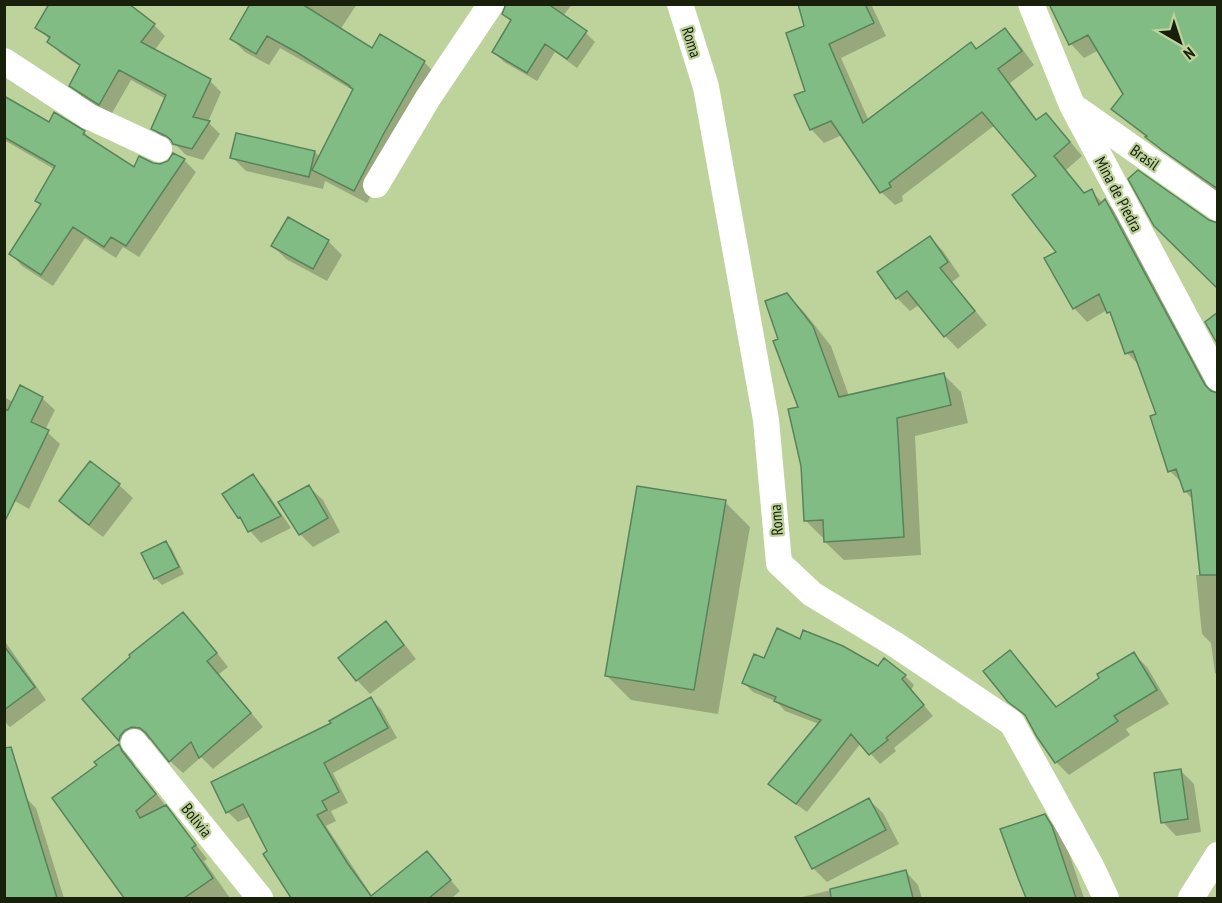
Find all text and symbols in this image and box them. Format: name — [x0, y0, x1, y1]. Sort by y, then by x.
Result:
north arrow — [1150, 12, 1210, 72]
street label: Roma — [678, 24, 706, 60]
text: N — [1180, 43, 1199, 64]
street label: Brasil — [1127, 140, 1164, 174]
street label: Mina de Piedra — [1091, 153, 1147, 235]
street label: Roma — [765, 504, 787, 536]
street label: Bolivia — [177, 799, 217, 841]

